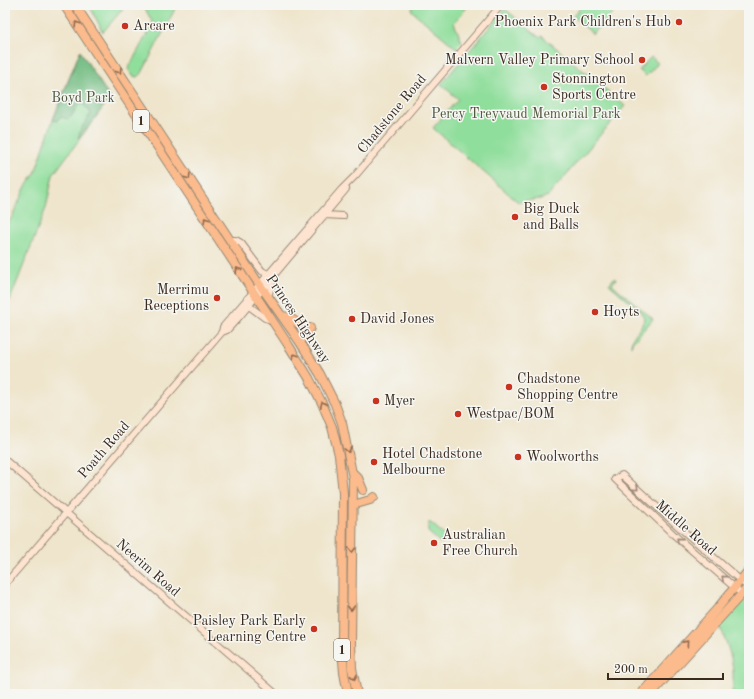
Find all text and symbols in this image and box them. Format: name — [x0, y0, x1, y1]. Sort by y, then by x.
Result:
place label: Phoenix Park Children's Hub — [495, 15, 671, 29]
marker: Phoenix Park Children's Hub — [674, 17, 684, 27]
place label: Arcare — [133, 19, 175, 33]
marker: Arcare — [120, 21, 130, 31]
one-way arrow — [75, 22, 82, 29]
place label: Malvern Valley Primary School — [445, 53, 634, 67]
marker: Malvern Valley Primary School — [637, 55, 647, 65]
one-way arrow — [114, 67, 122, 74]
street label: Chadstone Road — [355, 72, 429, 156]
place label: Stonnington Sports Centre — [552, 72, 636, 102]
marker: Stonnington Sports Centre — [539, 82, 549, 92]
park label: Boyd Park — [51, 91, 115, 105]
park label: Percy Treyvaud Memorial Park — [431, 107, 621, 121]
road number: 1 — [133, 110, 149, 132]
one-way arrow — [184, 173, 191, 180]
place label: Big Duck and Balls — [523, 202, 580, 232]
marker: Big Duck and Balls — [510, 212, 520, 222]
one-way arrow — [203, 217, 210, 224]
one-way arrow — [236, 267, 243, 274]
street label: Princes Highway — [263, 272, 333, 366]
place label: Merrimu Receptions — [143, 283, 210, 313]
marker: Merrimu Receptions — [212, 293, 222, 303]
place label: Hoyts — [603, 305, 639, 319]
marker: Hoyts — [590, 307, 600, 317]
place label: David Jones — [360, 312, 434, 326]
marker: David Jones — [347, 314, 357, 324]
one-way arrow — [292, 353, 300, 360]
place label: Chadstone Shopping Centre — [517, 372, 618, 402]
marker: Chadstone Shopping Centre — [504, 382, 514, 392]
place label: Myer — [384, 394, 415, 408]
marker: Myer — [371, 396, 381, 406]
one-way arrow — [320, 401, 328, 409]
place label: Westpac/BOM — [466, 407, 555, 421]
marker: Westpac/BOM — [453, 409, 463, 419]
street label: Poath Road — [76, 419, 132, 481]
one-way arrow — [344, 447, 352, 453]
place label: Hotel Chadstone Melbourne — [382, 447, 482, 477]
place label: Woolworths — [526, 450, 599, 464]
marker: Woolworths — [513, 452, 523, 462]
marker: Hotel Chadstone Melbourne — [369, 457, 379, 467]
one-way arrow — [631, 483, 639, 490]
street label: Middle Road — [653, 498, 719, 558]
place label: Australian Free Church — [442, 528, 518, 558]
street label: Neerim Road — [113, 537, 183, 599]
one-way arrow — [677, 537, 684, 544]
marker: Australian Free Church — [429, 538, 439, 548]
one-way arrow — [348, 547, 357, 553]
one-way arrow — [721, 575, 729, 582]
one-way arrow — [347, 605, 355, 611]
place label: Paisley Park Early Learning Centre — [192, 614, 307, 644]
marker: Paisley Park Early Learning Centre — [309, 624, 319, 634]
road number: 1 — [334, 639, 350, 661]
one-way arrow — [681, 641, 688, 648]
scale bar — [608, 655, 723, 681]
text: 200 m — [614, 664, 648, 676]
one-way arrow — [349, 674, 358, 680]

